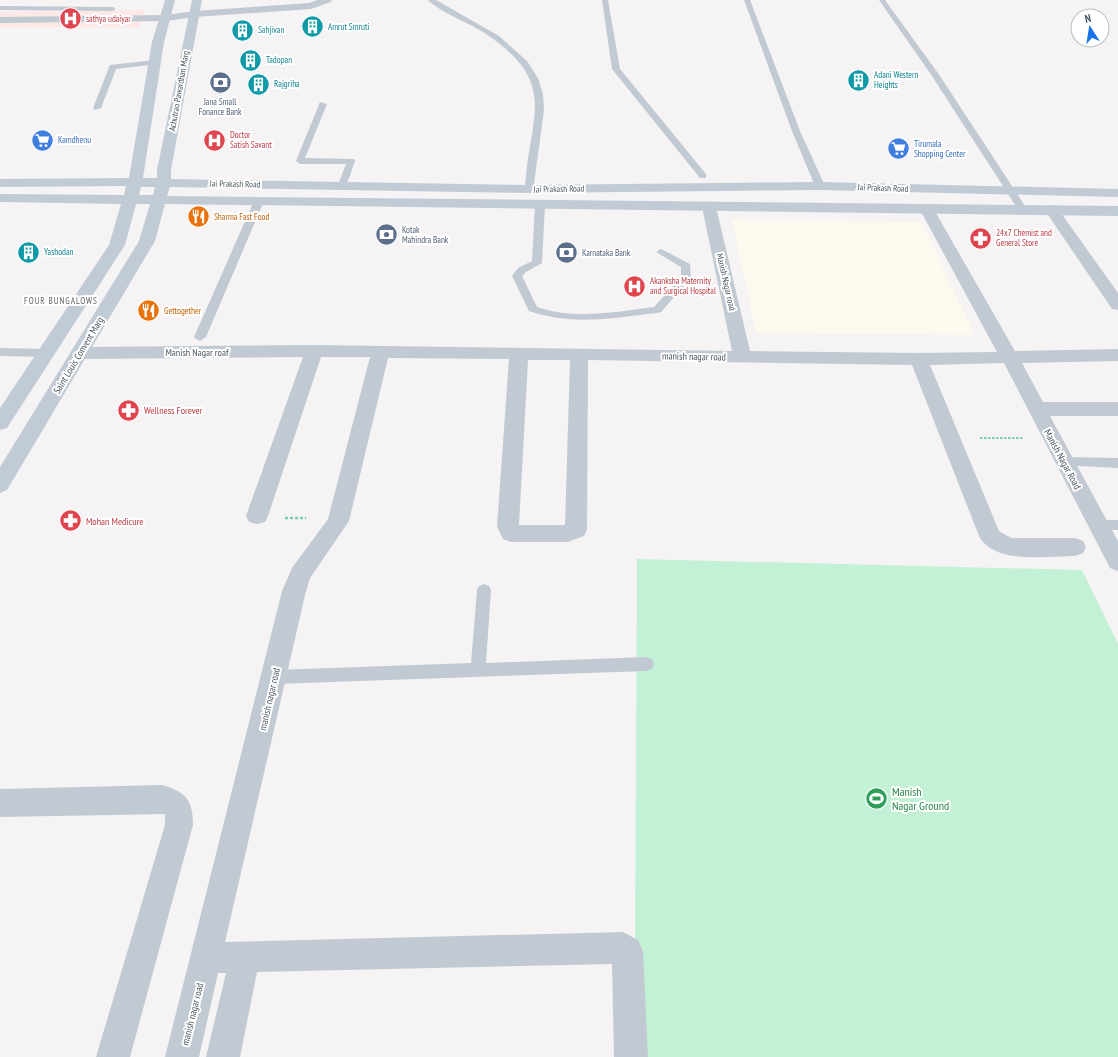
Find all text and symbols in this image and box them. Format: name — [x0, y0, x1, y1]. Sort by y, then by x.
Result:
hospital icon: sathya udaiyar — [58, 6, 84, 32]
north arrow — [1070, 8, 1110, 48]
text: N — [1084, 11, 1092, 26]
place label: sathya udaiyar — [86, 13, 131, 24]
building icon: Amrut Smruti — [300, 14, 326, 40]
building icon: Sahjivan — [230, 17, 256, 43]
place label: Amrut Smruti — [328, 21, 369, 32]
place label: Sahjivan — [258, 24, 284, 36]
building icon: Tadopan — [237, 47, 263, 73]
street label: Achutrao Pawardhan Marg — [166, 50, 191, 132]
place label: Tadopan — [266, 54, 292, 65]
building icon: Adani Western Heights — [846, 67, 872, 93]
place label: Adani Western Heights — [874, 69, 918, 90]
bank icon: Jana Small Fonance Bank — [207, 70, 233, 96]
building icon: Rajgriha — [246, 71, 272, 97]
place label: Rajgriha — [274, 78, 300, 90]
place label: Jana Small Fonance Bank — [198, 96, 242, 117]
supermarket icon: Kamdhenu — [30, 127, 56, 153]
hospital icon: Doctor Satish Savant — [202, 127, 228, 153]
place label: Doctor Satish Savant — [230, 129, 272, 150]
place label: Kamdhenu — [58, 134, 91, 145]
supermarket icon: Tirumala Shopping Center — [885, 136, 911, 162]
place label: Tirumala Shopping Center — [914, 138, 966, 159]
street label: Jai Prakash Road — [208, 178, 261, 189]
street label: Jai Prakash Road — [856, 181, 909, 194]
street label: Jai Prakash Road — [532, 183, 585, 194]
restaurant icon: Sharma Fast Food — [186, 204, 212, 230]
place label: Sharma Fast Food — [214, 211, 269, 222]
bank icon: Kotak Mahindra Bank — [373, 222, 399, 248]
place label: Kotak Mahindra Bank — [402, 224, 449, 245]
pharmacy icon: 24x7 Chemist and General Store — [968, 225, 994, 251]
place label: 24x7 Chemist and General Store — [996, 227, 1052, 248]
building icon: Yashodan — [15, 239, 41, 265]
bank icon: Karnataka Bank — [554, 240, 580, 266]
place label: Yashodan — [44, 246, 74, 257]
place label: Karnataka Bank — [582, 247, 631, 258]
street label: Manish Nagar road — [715, 252, 738, 312]
hospital icon: Akanksha Maternity and Surgical Hospital — [621, 273, 647, 299]
place label: Akanksha Maternity and Surgical Hospital — [650, 275, 717, 296]
district label: FOUR BUNGALOWS — [24, 295, 98, 306]
restaurant icon: Gettogether — [135, 298, 161, 324]
place label: Gettogether — [164, 305, 202, 316]
street label: Saint Louis Convent Marg — [50, 314, 107, 396]
street label: Manish Nagar roaf — [165, 346, 229, 359]
street label: manish nagar road — [662, 349, 726, 364]
pharmacy icon: Wellness Forever — [115, 397, 141, 423]
place label: Wellness Forever — [144, 404, 203, 417]
street label: Manish Nagar Road — [1041, 427, 1084, 492]
pharmacy icon: Mohan Medicure — [58, 508, 84, 534]
place label: Mohan Medicure — [86, 515, 143, 528]
street label: manish nagar road — [256, 667, 283, 732]
place label: Manish Nagar Ground — [892, 784, 949, 813]
sports icon: Manish Nagar Ground — [864, 786, 890, 812]
street label: manish nagar road — [178, 982, 207, 1047]

